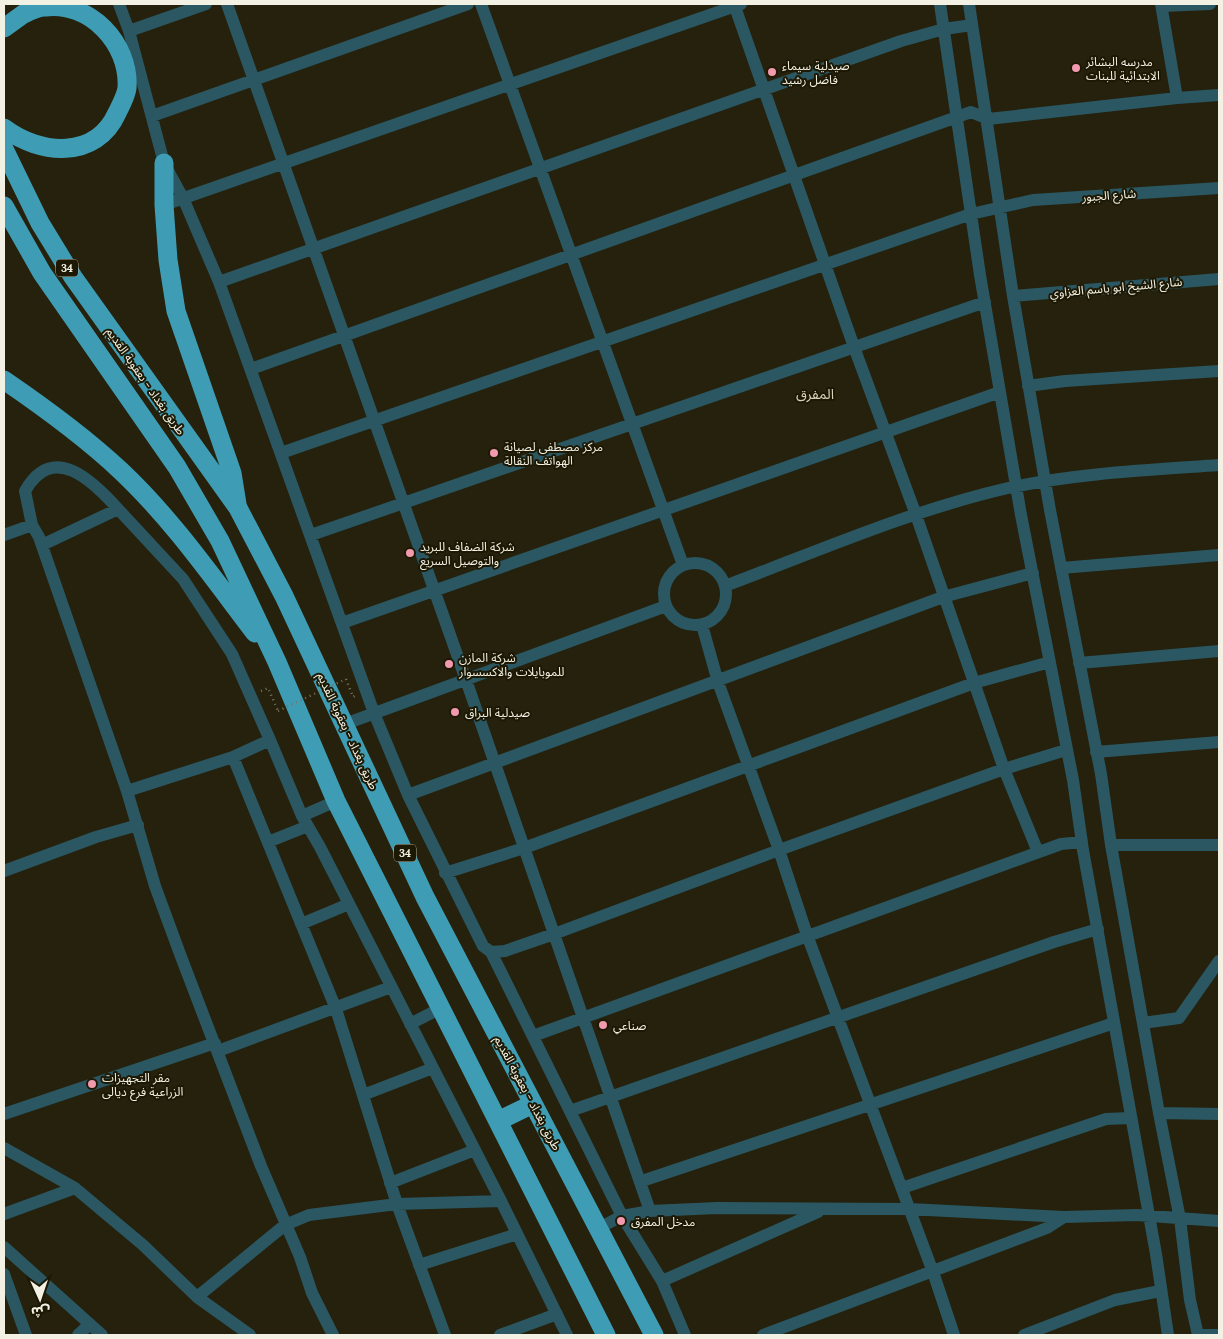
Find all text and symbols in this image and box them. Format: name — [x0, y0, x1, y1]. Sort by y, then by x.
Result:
place label: مدرسه البشائر الابتدائية للبنات — [1085, 54, 1160, 83]
place label: صيدلية سيماء فاضل رشيد — [782, 58, 850, 87]
marker: مدرسه البشائر الابتدائية للبنات — [1070, 62, 1082, 74]
marker: صيدلية سيماء فاضل رشيد — [766, 66, 778, 78]
street label: شارع الجبور — [1080, 186, 1137, 206]
road number: 34 — [56, 260, 78, 276]
street label: شارع الشيخ ابو باسم العزاوي — [1049, 274, 1183, 303]
street label: طريق بغداد - بعقوبة القديم — [102, 324, 189, 439]
district label: المفرق — [796, 385, 834, 403]
place label: مركز مصطفى لصيانة الهواتف النقالة — [504, 439, 603, 468]
marker: مركز مصطفى لصيانة الهواتف النقالة — [488, 447, 500, 459]
place label: شركة الضفاف للبريد والتوصيل السريع — [420, 539, 515, 570]
marker: شركة الضفاف للبريد والتوصيل السريع — [404, 547, 416, 559]
place label: شركة المازن للموبايلات والاكسسوار — [458, 650, 564, 679]
marker: شركة المازن للموبايلات والاكسسوار — [443, 658, 455, 670]
street label: طريق بغداد - بعقوبة القديم — [312, 670, 382, 793]
place label: صيدلية البراق — [465, 705, 530, 720]
marker: صيدلية البراق — [449, 706, 461, 718]
road number: 34 — [394, 844, 416, 861]
place label: صناعي — [613, 1018, 646, 1035]
marker: صناعي — [597, 1019, 609, 1031]
street label: طريق بغداد - بعقوبة القديم — [490, 1033, 565, 1154]
place label: مقر التجهيزات الزراعية فرع ديالى — [102, 1070, 183, 1101]
marker: مقر التجهيزات الزراعية فرع ديالى — [86, 1078, 98, 1090]
place label: مدخل المفرق — [631, 1214, 695, 1229]
marker: مدخل المفرق — [615, 1215, 627, 1227]
north arrow — [15, 1274, 65, 1324]
text: ش — [31, 1302, 51, 1321]

